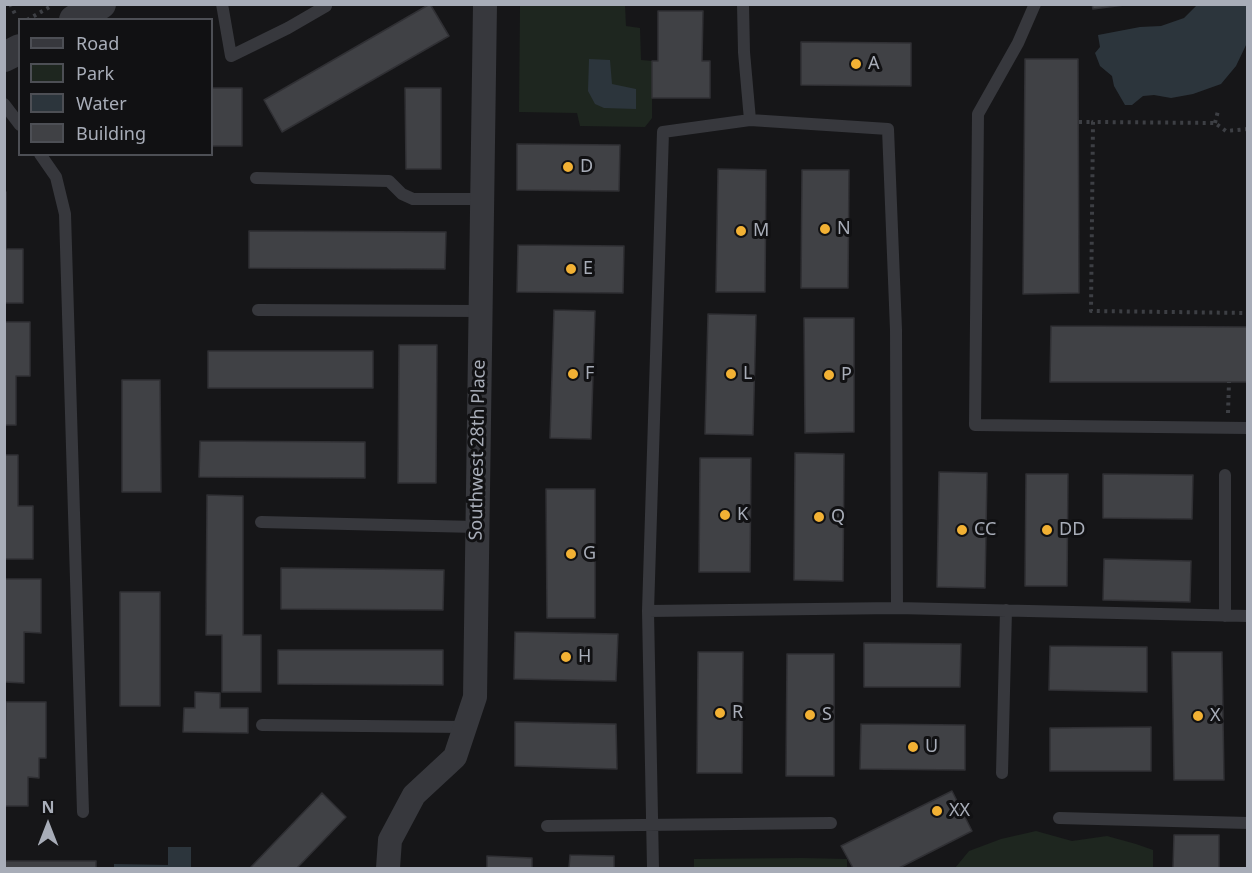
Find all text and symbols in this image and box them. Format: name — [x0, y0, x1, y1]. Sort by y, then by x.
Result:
legend — [18, 18, 213, 156]
text: Road — [76, 31, 119, 55]
place label: A — [868, 53, 880, 75]
marker: A — [849, 57, 863, 71]
text: Park — [76, 61, 114, 85]
text: Water — [76, 91, 127, 115]
text: Building — [76, 121, 146, 145]
place label: D — [580, 156, 593, 178]
marker: D — [561, 160, 575, 174]
place label: N — [837, 218, 851, 240]
place label: M — [753, 220, 769, 242]
marker: N — [818, 222, 832, 236]
marker: M — [734, 224, 748, 238]
place label: E — [583, 258, 593, 280]
marker: E — [564, 262, 578, 276]
street label: Southwest 28th Place — [466, 359, 490, 541]
place label: F — [585, 363, 594, 385]
place label: L — [743, 363, 752, 385]
place label: P — [841, 364, 852, 386]
marker: F — [566, 367, 580, 381]
marker: L — [724, 367, 738, 381]
marker: P — [822, 368, 836, 382]
place label: K — [737, 504, 748, 526]
place label: Q — [831, 506, 845, 528]
marker: K — [718, 508, 732, 522]
marker: Q — [812, 510, 826, 524]
place label: CC — [974, 519, 996, 541]
place label: DD — [1059, 519, 1085, 541]
marker: CC — [955, 523, 969, 537]
marker: DD — [1040, 523, 1054, 537]
place label: G — [583, 543, 596, 565]
marker: G — [564, 547, 578, 561]
place label: H — [578, 646, 591, 668]
marker: H — [559, 650, 573, 664]
place label: R — [732, 702, 743, 724]
place label: S — [822, 704, 832, 726]
place label: X — [1210, 705, 1221, 727]
marker: R — [713, 706, 727, 720]
marker: S — [803, 708, 817, 722]
marker: X — [1191, 709, 1205, 723]
place label: U — [925, 736, 938, 758]
marker: U — [906, 740, 920, 754]
north arrow — [18, 795, 78, 855]
text: N — [41, 796, 55, 818]
place label: XX — [949, 800, 970, 822]
marker: XX — [930, 804, 944, 818]

